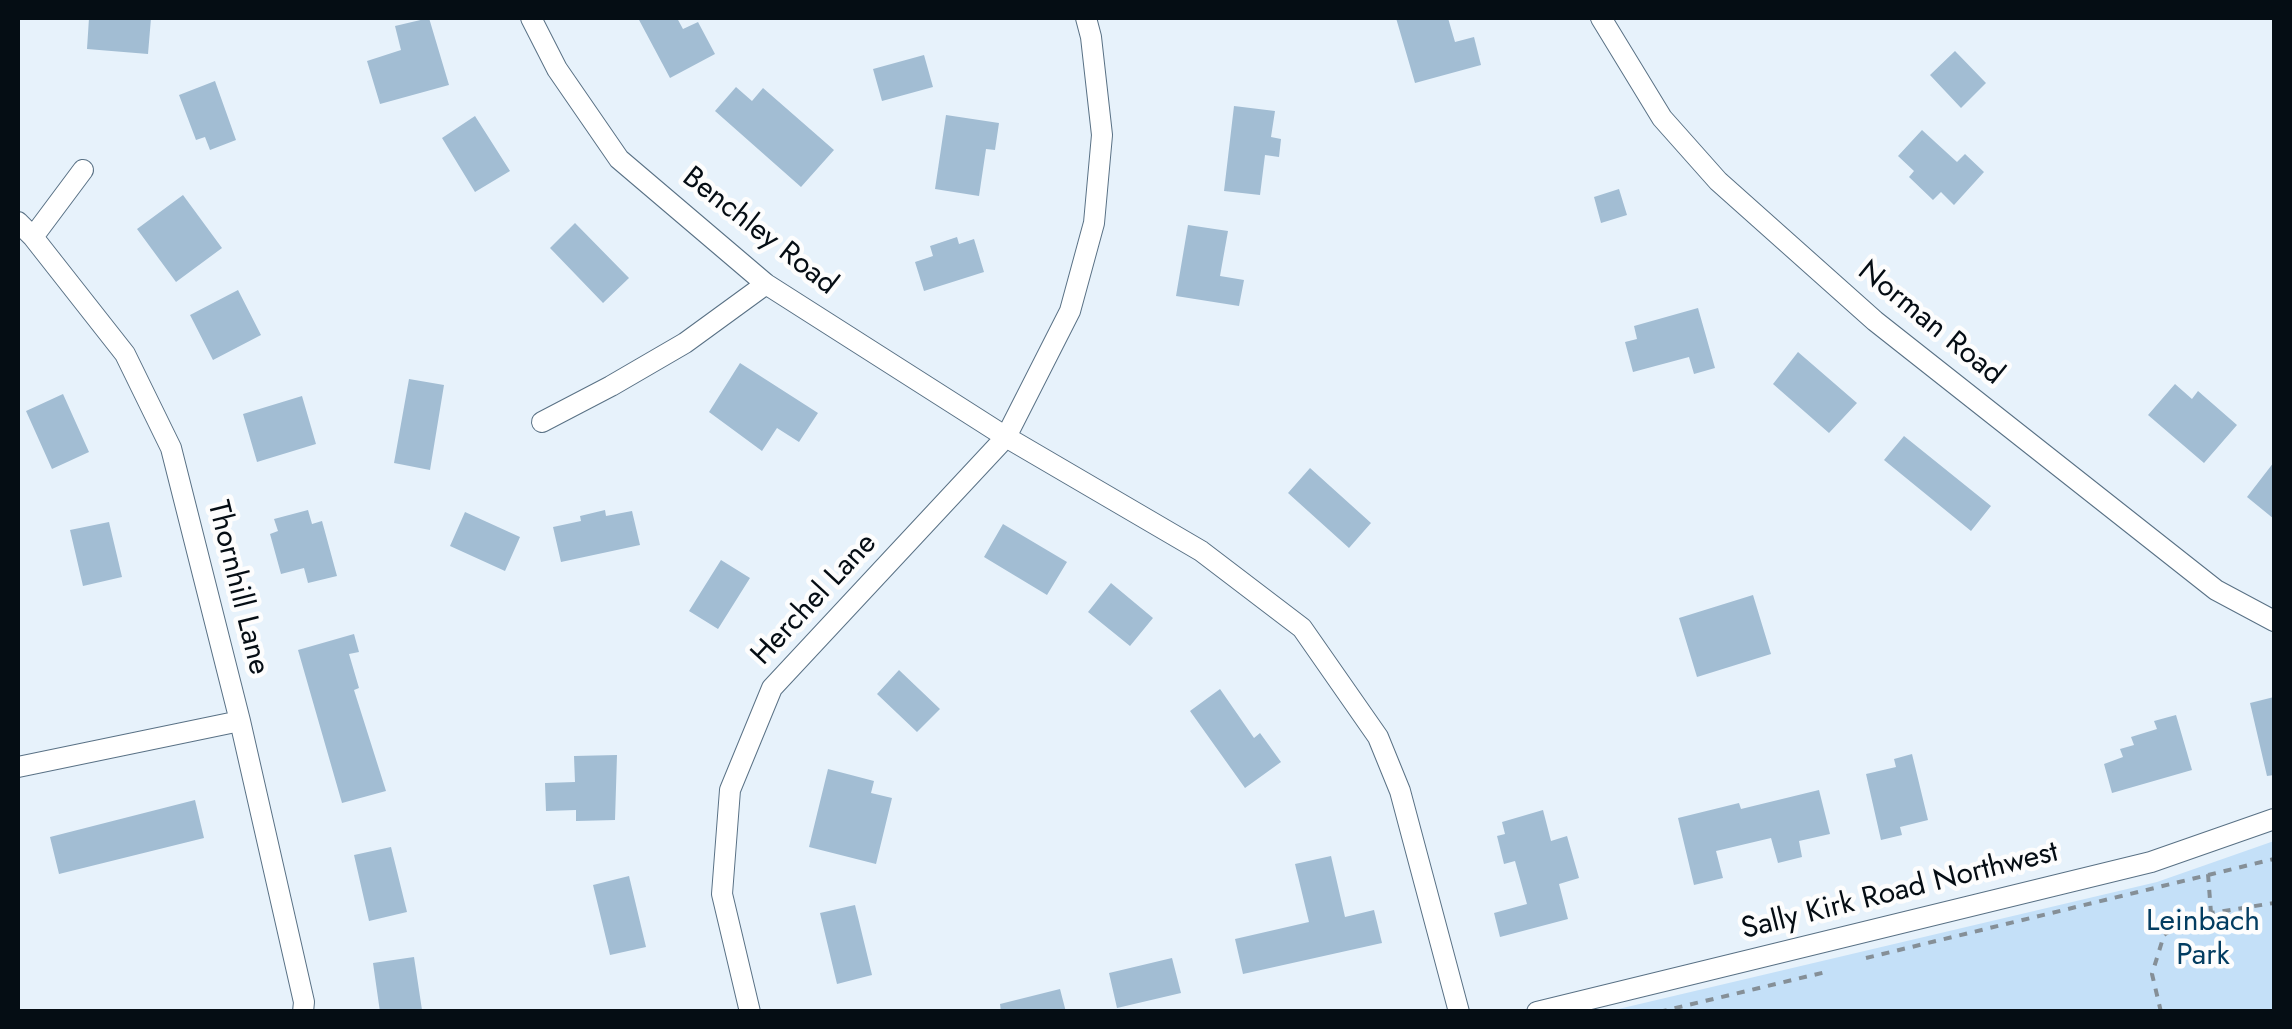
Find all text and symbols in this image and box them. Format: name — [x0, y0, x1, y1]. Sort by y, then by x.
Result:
street label: Benchley Road — [674, 160, 844, 304]
street label: Norman Road — [1850, 254, 2010, 394]
street label: Thornhill Lane — [198, 497, 276, 679]
street label: Herchel Lane — [745, 527, 885, 673]
street label: Sally Kirk Road Northwest — [1738, 835, 2062, 949]
park label: Leinbach Park — [2146, 905, 2260, 976]

